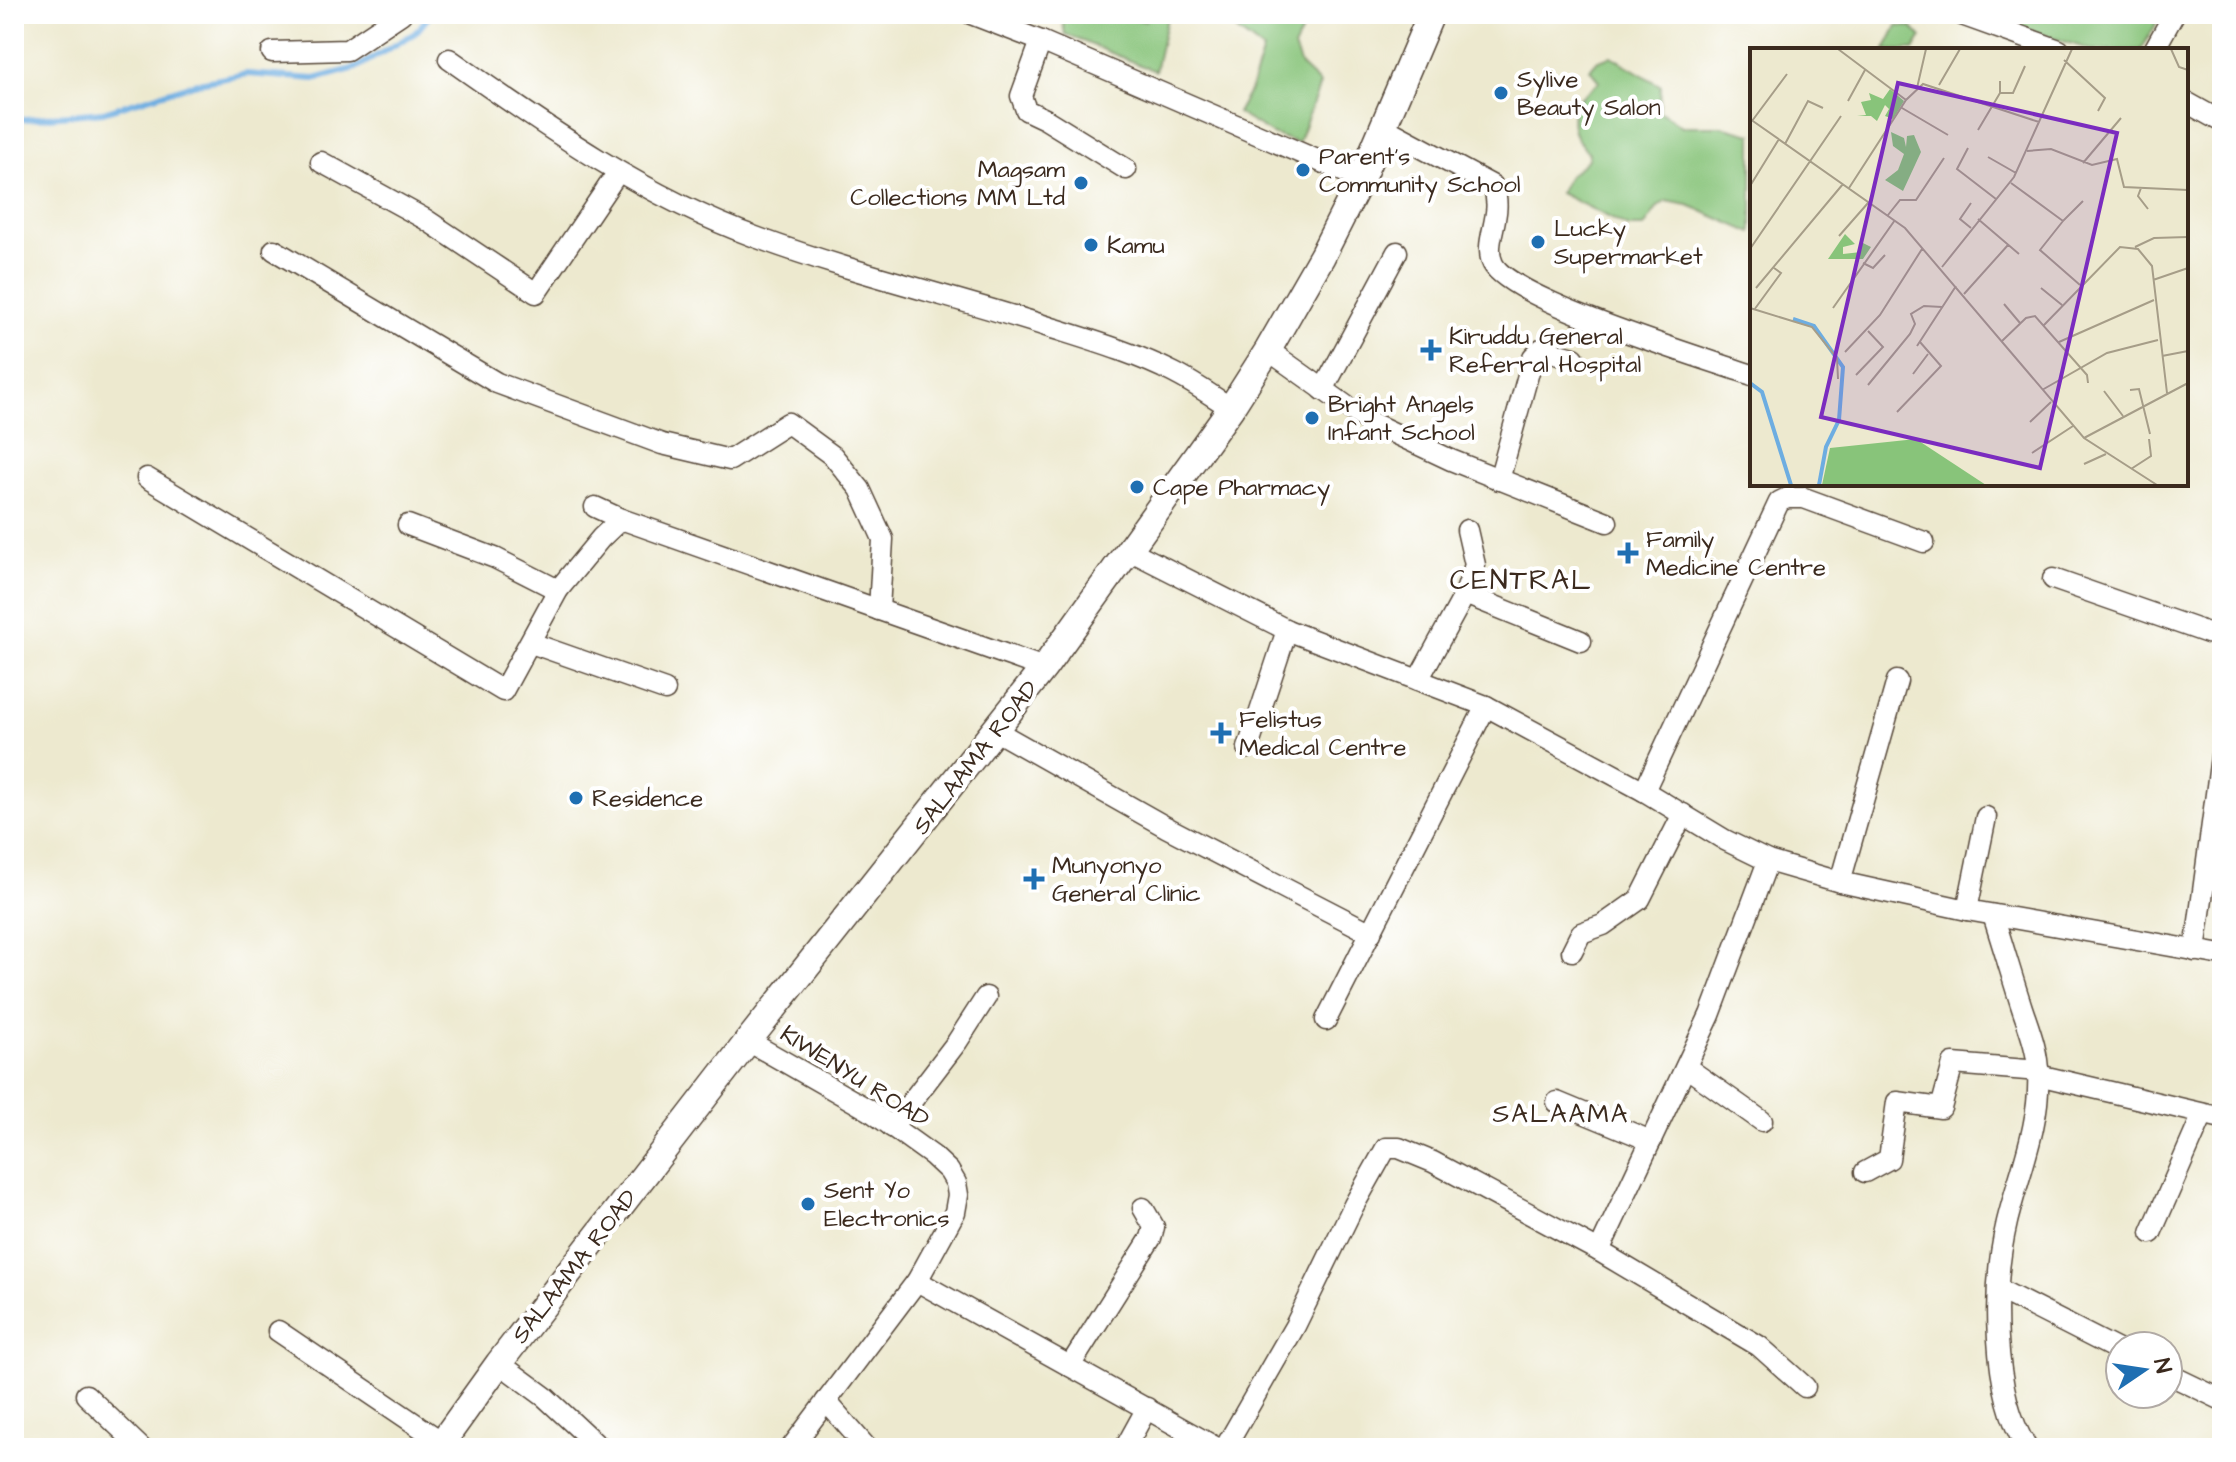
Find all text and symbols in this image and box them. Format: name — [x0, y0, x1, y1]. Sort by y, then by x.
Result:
inset map — [1750, 48, 2188, 486]
place label: Sylive Beauty Salon — [1517, 63, 1661, 126]
marker: Sylive Beauty Salon — [1492, 84, 1510, 102]
place label: Parent's Community School — [1319, 140, 1520, 203]
place label: Magsam Collections MM Ltd — [850, 153, 1065, 215]
marker: Parent's Community School — [1294, 161, 1312, 179]
marker: Magsam Collections MM Ltd — [1072, 174, 1090, 192]
place label: Lucky Supermarket — [1554, 212, 1703, 274]
place label: Kamu — [1107, 229, 1165, 263]
marker: Lucky Supermarket — [1529, 233, 1547, 251]
marker: Kamu — [1082, 236, 1100, 254]
place label: Kiruddu General Referral Hospital — [1449, 320, 1641, 382]
marker: Kiruddu General Referral Hospital — [1420, 339, 1442, 361]
place label: Bright Angels Infant School — [1328, 388, 1475, 450]
marker: Bright Angels Infant School — [1303, 409, 1321, 427]
place label: Cape Pharmacy — [1153, 471, 1330, 506]
marker: Cape Pharmacy — [1128, 478, 1146, 496]
place label: Family Medicine Centre — [1646, 523, 1826, 585]
marker: Family Medicine Centre — [1617, 542, 1639, 564]
district label: CENTRAL — [1450, 561, 1592, 600]
street label: SALAAMA ROAD — [905, 673, 1047, 842]
place label: Felistus Medical Centre — [1239, 703, 1406, 765]
marker: Felistus Medical Centre — [1210, 722, 1232, 744]
place label: Residence — [592, 782, 703, 816]
marker: Residence — [567, 789, 585, 807]
place label: Munyonyo General Clinic — [1052, 849, 1201, 911]
marker: Munyonyo General Clinic — [1023, 868, 1045, 890]
street label: KIWENYU ROAD — [773, 1017, 936, 1136]
district label: SALAAMA — [1493, 1096, 1629, 1132]
place label: Sent Yo Electronics — [824, 1174, 949, 1236]
street label: SALAAMA ROAD — [504, 1182, 646, 1351]
marker: Sent Yo Electronics — [799, 1195, 817, 1213]
north arrow — [2104, 1330, 2184, 1410]
text: N — [2145, 1356, 2179, 1376]

